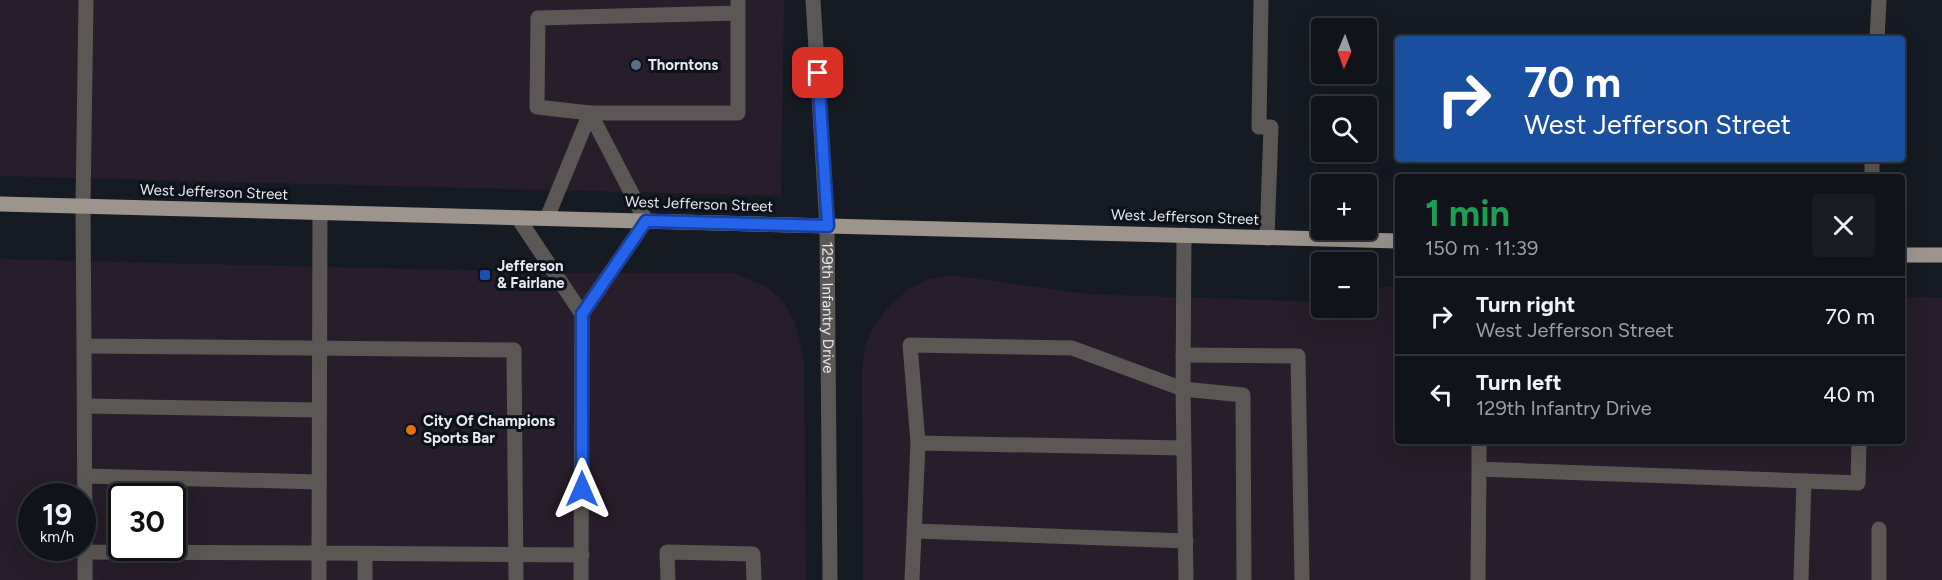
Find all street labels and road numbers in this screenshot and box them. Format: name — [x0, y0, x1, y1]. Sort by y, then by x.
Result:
street label: West Jefferson Street — [140, 180, 289, 204]
street label: West Jefferson Street — [625, 192, 774, 216]
street label: West Jefferson Street — [1111, 205, 1260, 229]
street label: 129th Infantry Drive — [818, 242, 837, 374]

